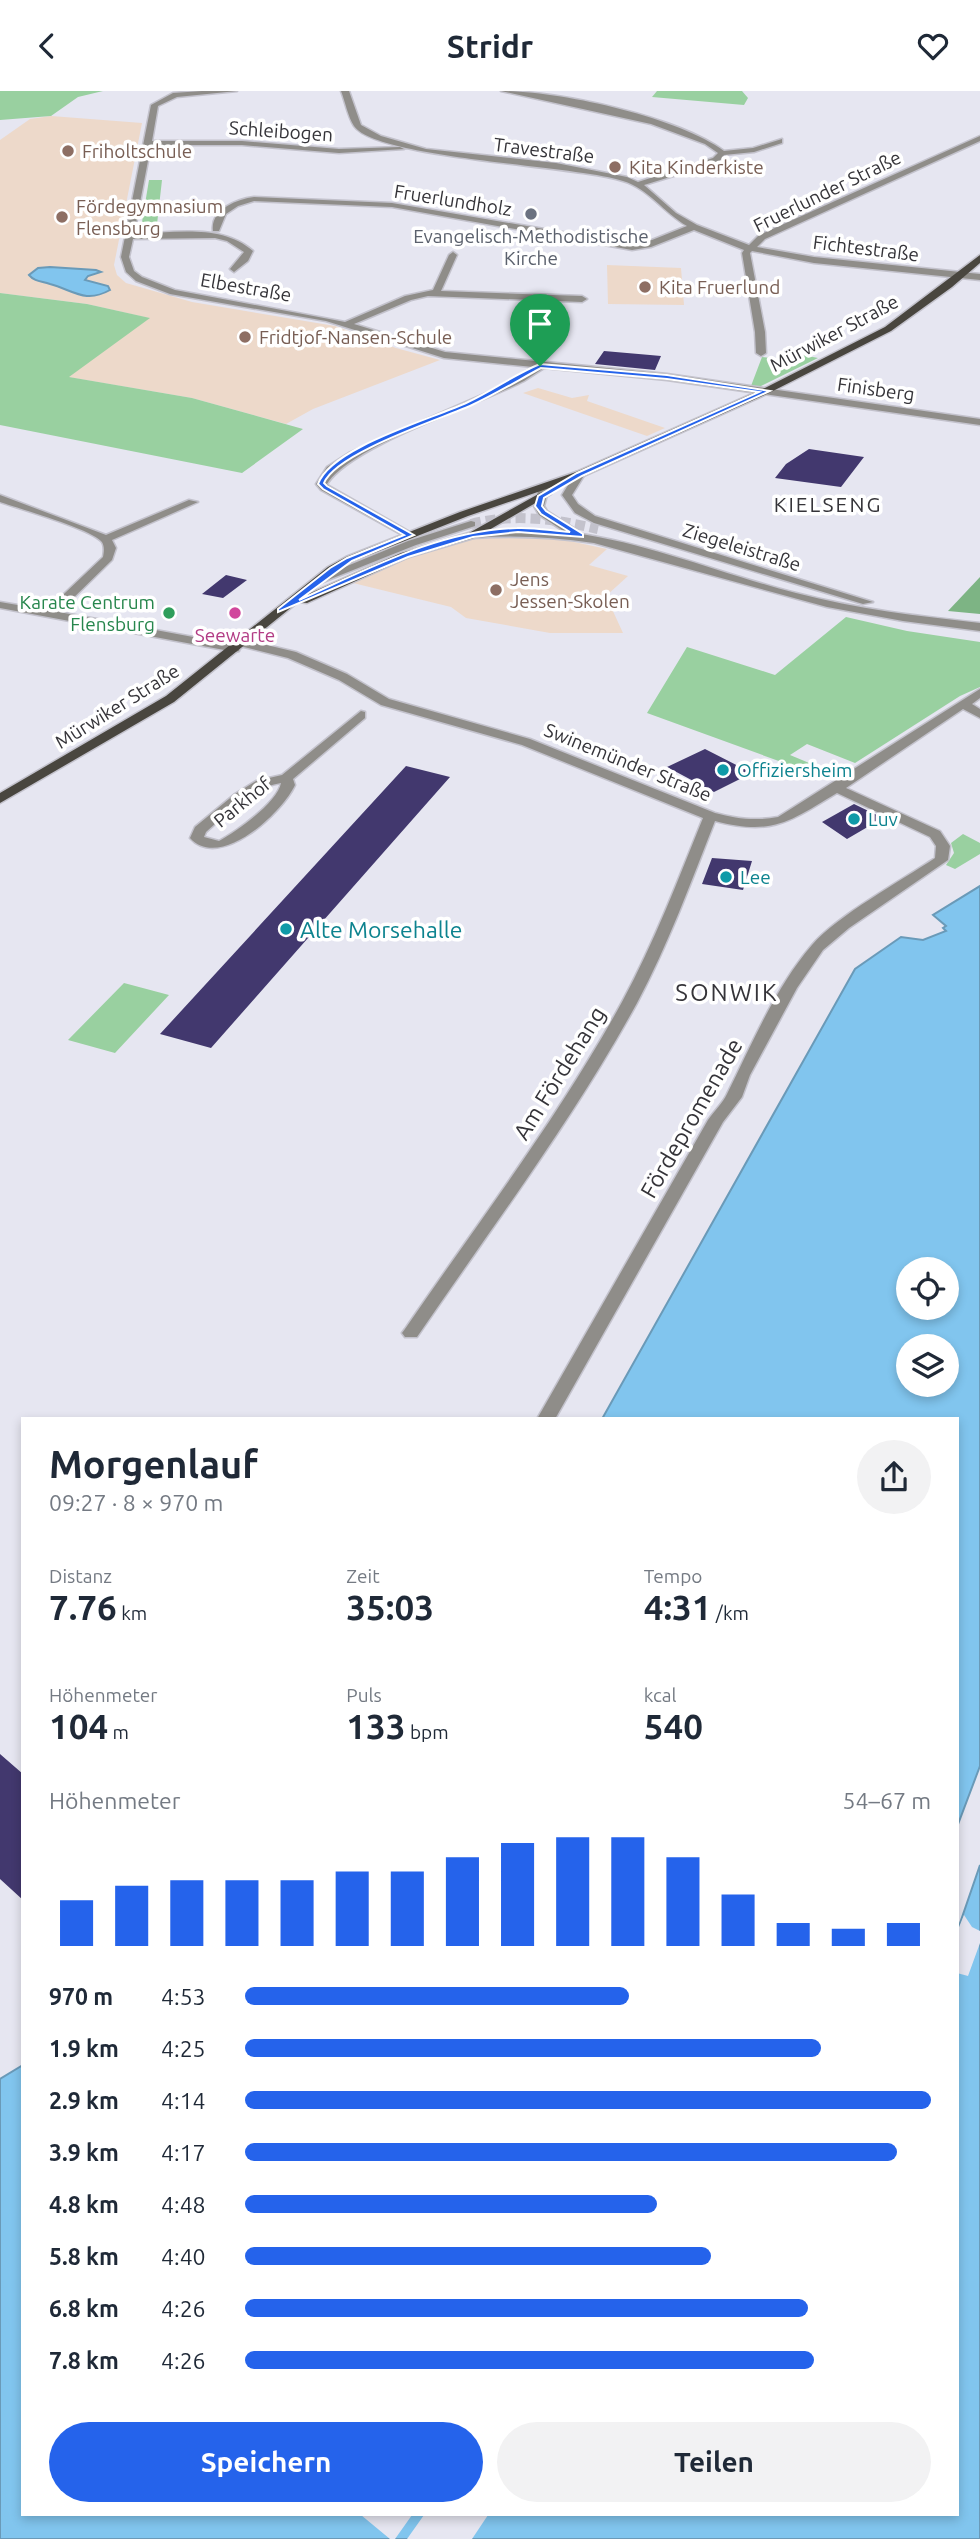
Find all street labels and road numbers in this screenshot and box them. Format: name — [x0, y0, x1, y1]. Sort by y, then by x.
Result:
street label: Schleibogen — [228, 116, 334, 146]
street label: Travestraße — [492, 133, 596, 167]
street label: Fruerlunder Straße — [750, 146, 904, 236]
street label: Fruerlundholz — [393, 180, 514, 220]
street label: Fichtestraße — [812, 231, 920, 265]
street label: Elbestraße — [199, 268, 293, 306]
street label: Mürwiker Straße — [766, 290, 902, 376]
street label: Finisberg — [836, 373, 916, 405]
street label: Ziegeleistraße — [680, 519, 804, 575]
street label: Mürwiker Straße — [51, 659, 183, 753]
street label: Swinemünder Straße — [541, 718, 715, 806]
street label: Parkhof — [209, 772, 276, 832]
street label: Am Fördehang — [508, 1002, 610, 1144]
street label: Fördepromenade — [635, 1034, 747, 1202]

